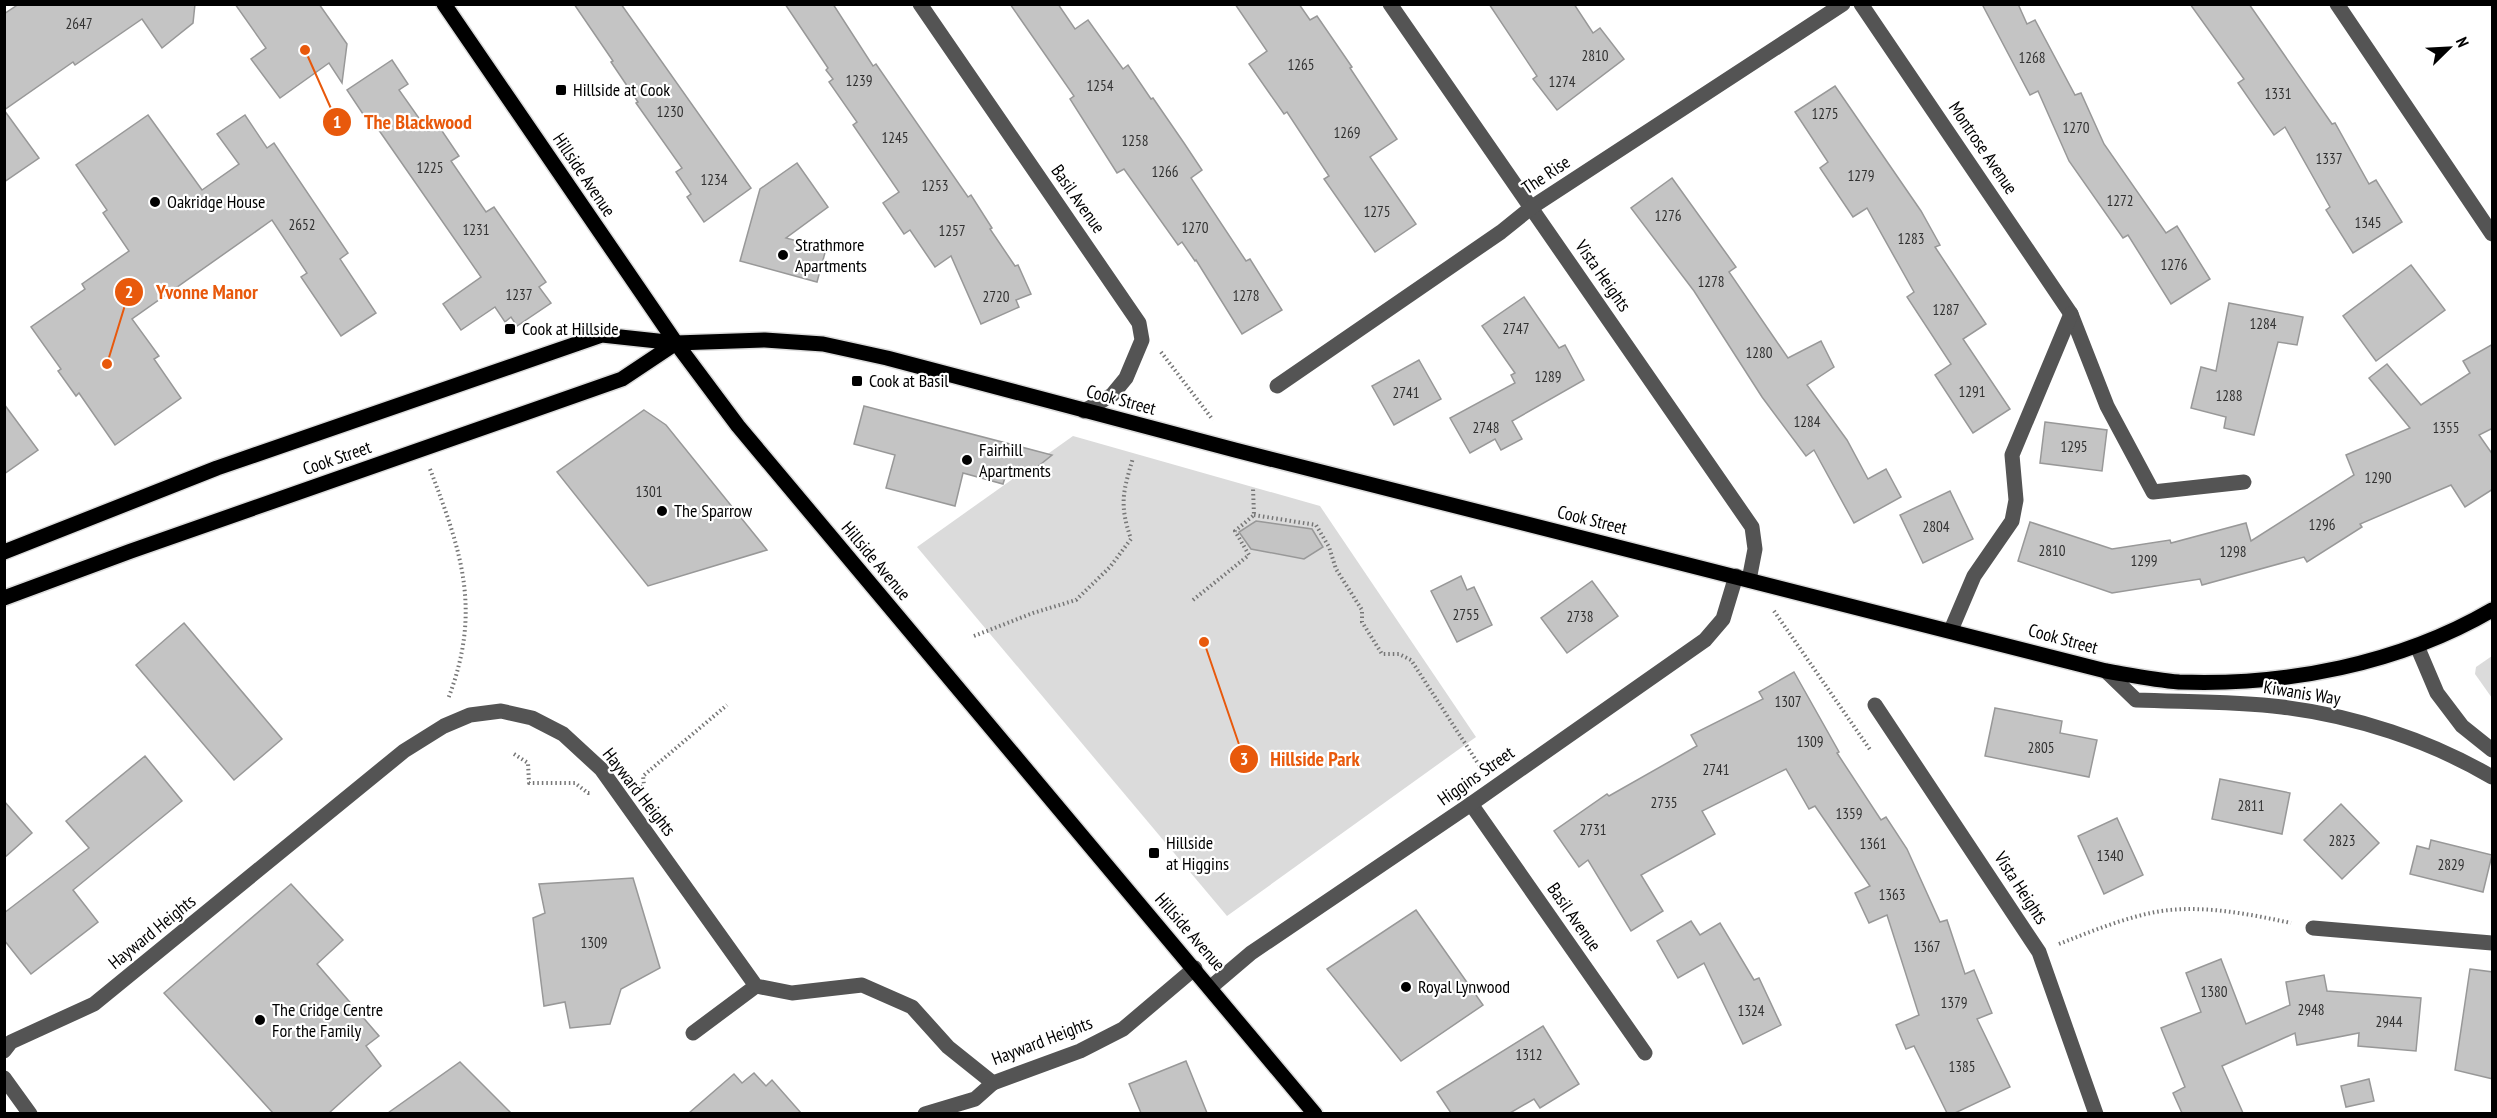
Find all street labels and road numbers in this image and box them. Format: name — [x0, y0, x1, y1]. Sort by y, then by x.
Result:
street label: Montrose Avenue — [1944, 97, 2023, 199]
street label: Hillside Avenue — [548, 128, 621, 221]
street label: The Rise — [1517, 150, 1574, 199]
street label: Basil Avenue — [1046, 160, 1110, 238]
street label: Vista Heights — [1570, 235, 1636, 316]
street label: Cook Street — [1084, 379, 1158, 420]
street label: Cook Street — [300, 435, 374, 480]
street label: Cook Street — [1555, 500, 1629, 539]
street label: Hillside Avenue — [837, 517, 916, 605]
street label: Cook Street — [2026, 618, 2100, 659]
street label: Kiwanis Way — [2262, 675, 2342, 710]
street label: Higgins Street — [1433, 741, 1518, 810]
street label: Hayward Heights — [598, 743, 681, 840]
street label: Vista Heights — [1989, 846, 2053, 928]
street label: Basil Avenue — [1542, 878, 1606, 956]
street label: Hillside Avenue — [1150, 888, 1231, 975]
street label: Hayward Heights — [103, 889, 200, 974]
street label: Hayward Heights — [988, 1011, 1095, 1070]

